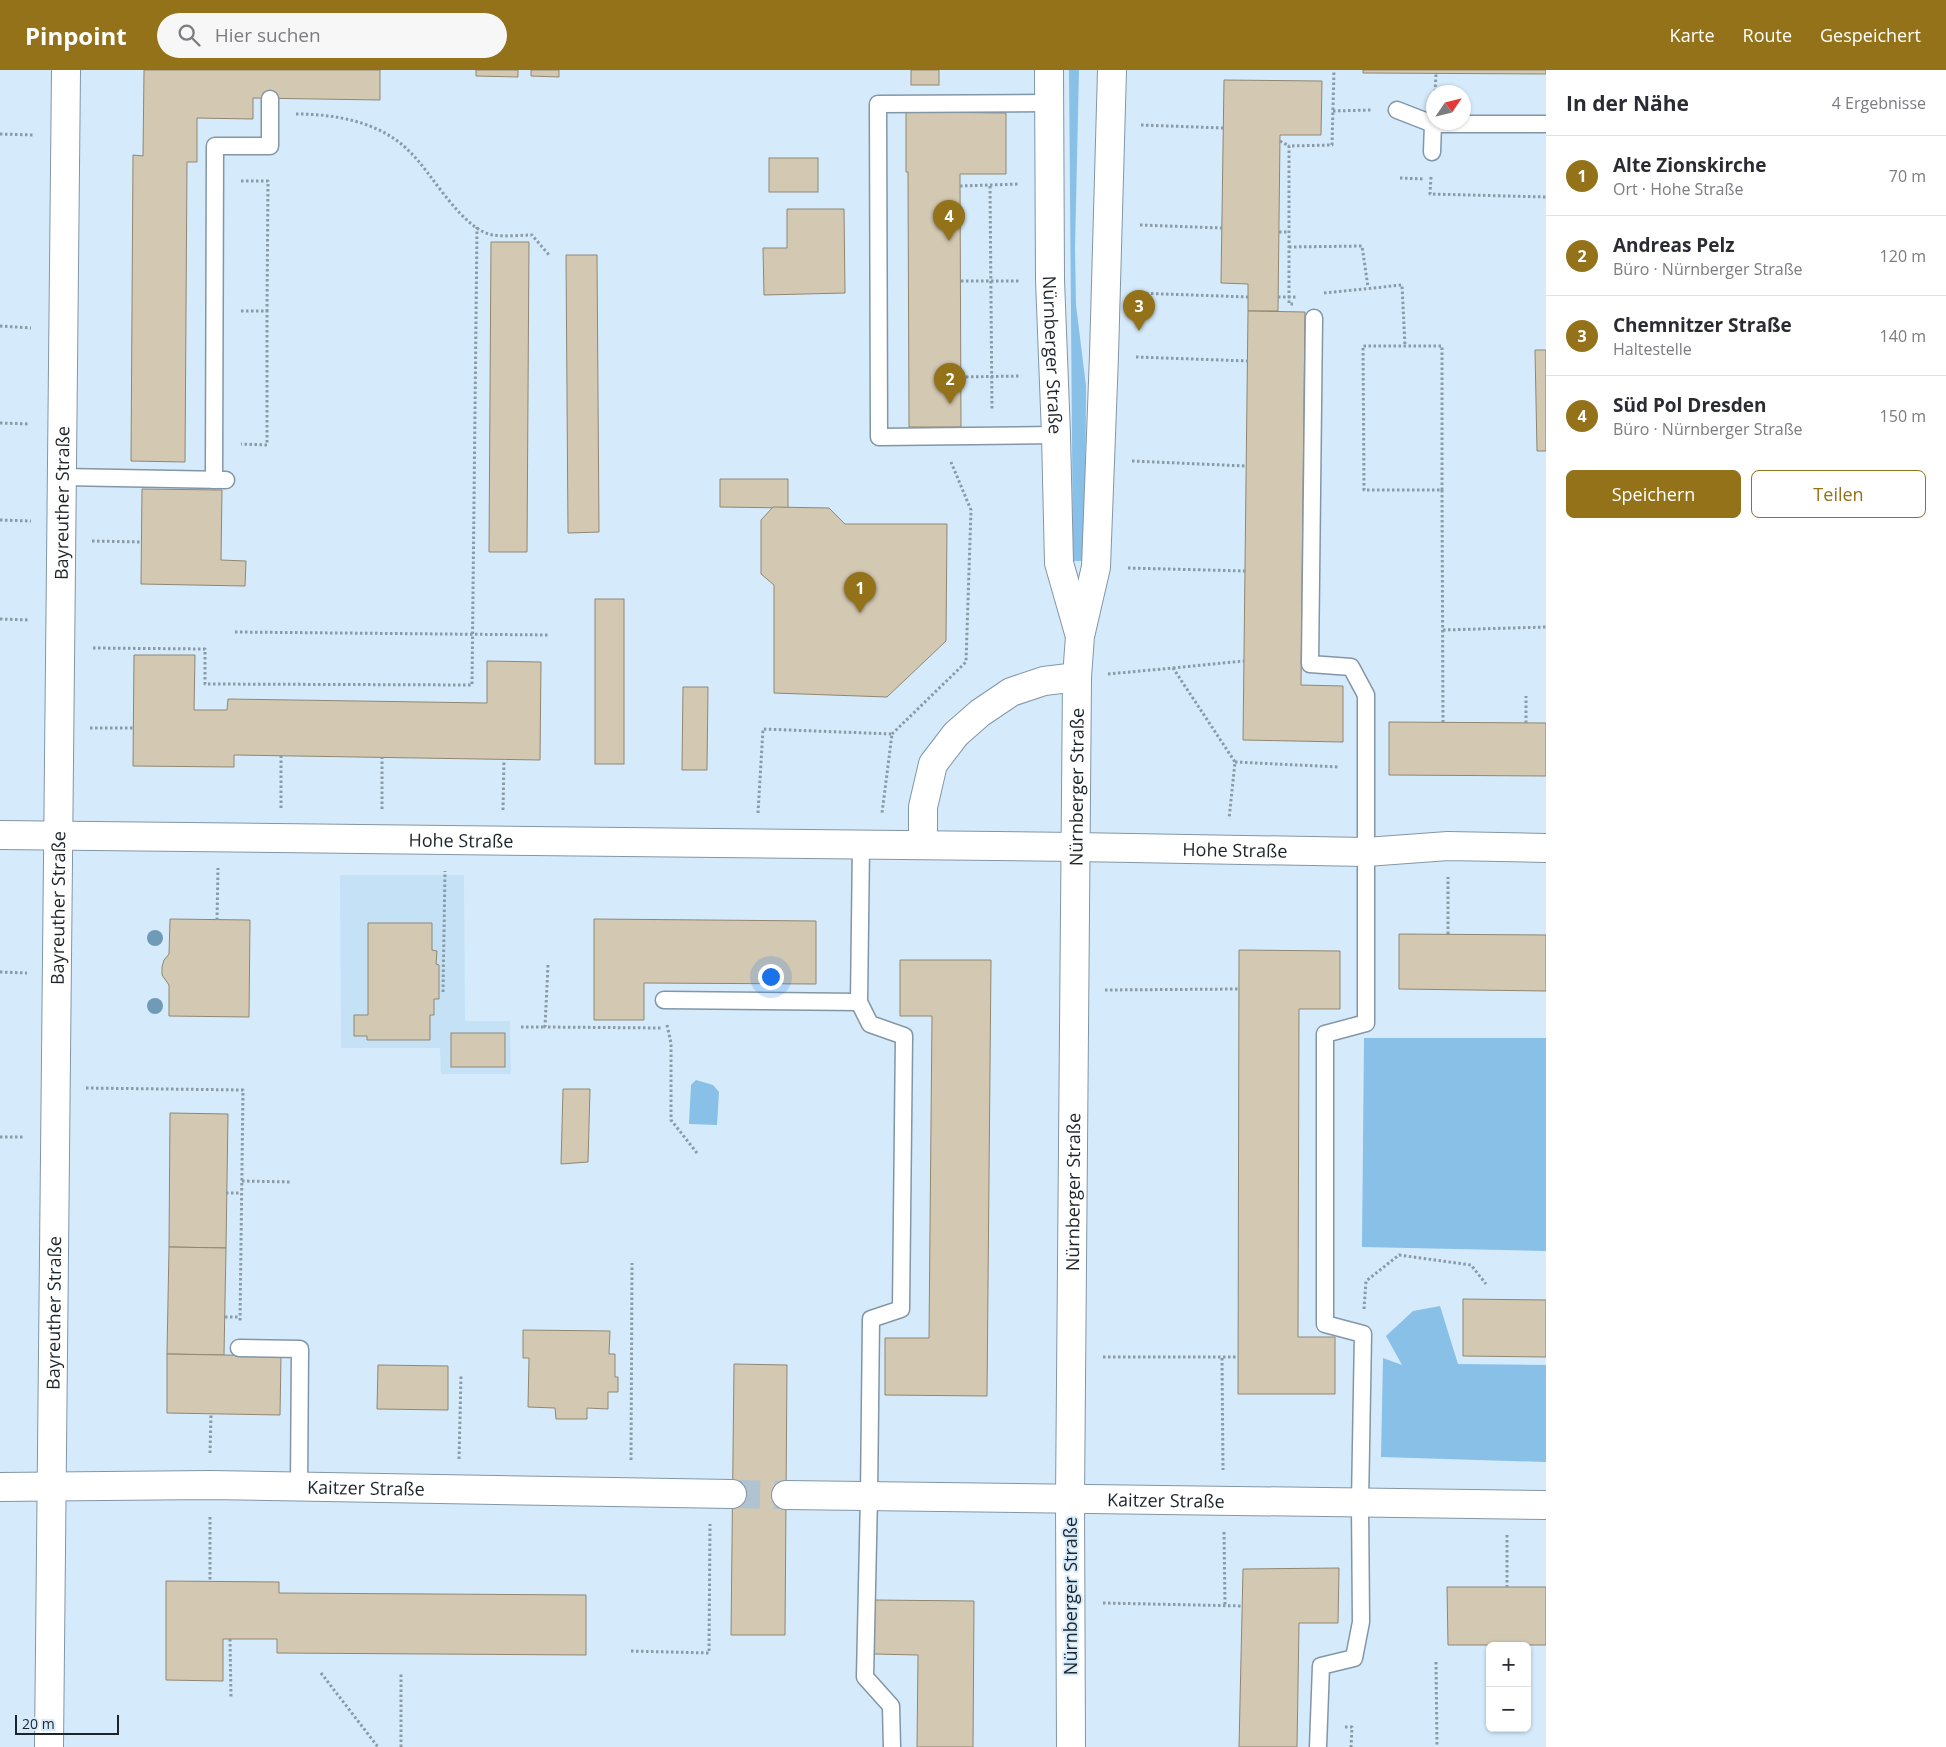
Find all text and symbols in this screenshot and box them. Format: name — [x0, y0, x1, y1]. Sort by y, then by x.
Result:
search box — [157, 13, 507, 58]
text: Pinpoint — [25, 19, 127, 52]
icon: search — [175, 21, 203, 49]
text: Hier suchen — [215, 22, 321, 48]
text: Karte — [1670, 23, 1715, 47]
text: Route — [1743, 23, 1792, 47]
text: Gespeichert — [1820, 23, 1921, 47]
north arrow — [1426, 85, 1471, 130]
text: In der Nähe — [1566, 89, 1689, 117]
text: 4 Ergebnisse — [1832, 92, 1926, 114]
text: Alte Zionskirche — [1613, 152, 1767, 178]
text: 1 — [1577, 165, 1587, 187]
text: 70 m — [1889, 165, 1926, 187]
text: Ort · Hohe Straße — [1613, 178, 1743, 200]
pin: 4 — [933, 200, 965, 241]
text: Andreas Pelz — [1613, 232, 1735, 258]
text: 2 — [1577, 245, 1587, 267]
text: 120 m — [1880, 245, 1926, 267]
text: Büro · Nürnberger Straße — [1613, 258, 1803, 280]
street label: Nürnberger Straße — [1038, 275, 1068, 435]
pin: 3 — [1123, 290, 1155, 331]
text: Chemnitzer Straße — [1613, 312, 1792, 338]
text: 3 — [1577, 325, 1587, 347]
text: 140 m — [1880, 325, 1926, 347]
text: Haltestelle — [1613, 338, 1692, 360]
pin: 2 — [934, 363, 966, 404]
text: Süd Pol Dresden — [1613, 392, 1766, 418]
text: 4 — [1577, 405, 1587, 427]
text: 150 m — [1880, 405, 1926, 427]
text: Büro · Nürnberger Straße — [1613, 418, 1803, 440]
street label: Bayreuther Straße — [49, 426, 74, 580]
button: Speichern — [1566, 470, 1741, 518]
button: Teilen — [1751, 470, 1926, 518]
pin: 1 — [844, 572, 876, 613]
street label: Nürnberger Straße — [1063, 708, 1089, 866]
street label: Hohe Straße — [408, 828, 514, 853]
street label: Bayreuther Straße — [45, 831, 70, 985]
street label: Hohe Straße — [1182, 837, 1288, 863]
your location — [758, 964, 784, 990]
street label: Nürnberger Straße — [1060, 1113, 1085, 1271]
street label: Bayreuther Straße — [41, 1236, 66, 1390]
street label: Kaitzer Straße — [307, 1475, 425, 1501]
street label: Kaitzer Straße — [1107, 1487, 1225, 1513]
street label: Nürnberger Straße — [1058, 1517, 1082, 1675]
map controls — [1486, 1642, 1531, 1732]
button: + — [1486, 1642, 1531, 1687]
button: − — [1486, 1687, 1531, 1732]
scale bar — [15, 1712, 119, 1735]
text: 20 m — [22, 1714, 55, 1733]

